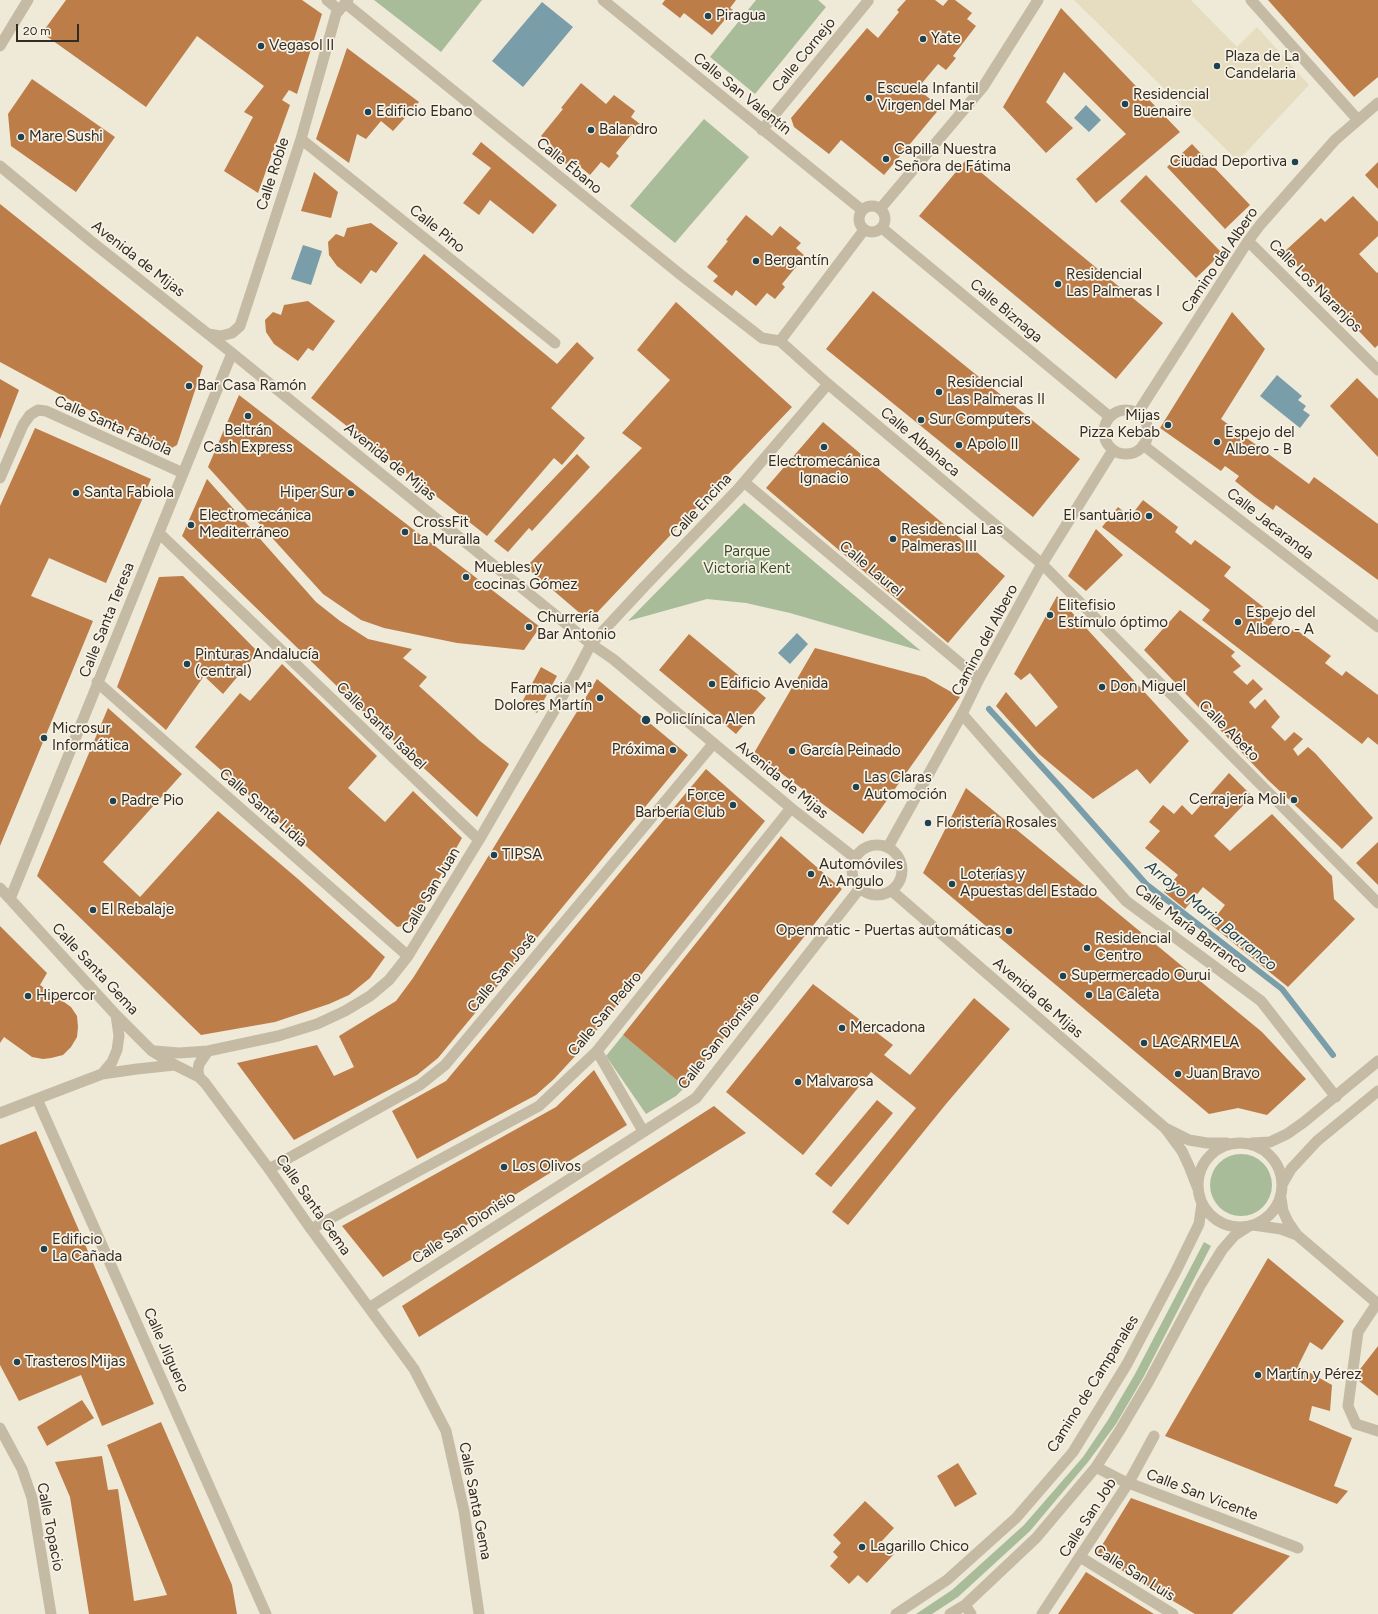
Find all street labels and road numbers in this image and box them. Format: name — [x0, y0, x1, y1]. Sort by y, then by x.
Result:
street label: Calle Cornejo — [768, 14, 840, 96]
street label: Calle San Valentín — [689, 49, 795, 139]
street label: Calle Ébano — [533, 134, 605, 198]
street label: Calle Roble — [253, 135, 293, 213]
street label: Calle Pino — [406, 201, 468, 257]
street label: Camino del Albero — [1178, 204, 1262, 316]
street label: Avenida de Mijas — [88, 217, 188, 301]
street label: Calle Los Naranjos — [1265, 236, 1365, 336]
street label: Calle Biznaga — [966, 275, 1046, 347]
street label: Calle Santa Fabiola — [51, 392, 175, 460]
street label: Calle Albahaca — [876, 403, 964, 481]
street label: Avenida de Mijas — [340, 419, 440, 505]
street label: Calle Encina — [667, 470, 735, 542]
street label: Calle Jacaranda — [1223, 484, 1317, 564]
street label: Calle Laurel — [836, 537, 906, 601]
street label: Calle Santa Teresa — [76, 560, 138, 680]
street label: Camino del Albero — [948, 581, 1022, 699]
street label: Calle Santa Isabel — [332, 678, 430, 774]
street label: Calle Abeto — [1195, 697, 1263, 765]
street label: Avenida de Mijas — [732, 737, 832, 823]
street label: Calle Santa Lidia — [215, 765, 311, 851]
street label: Calle San Juan — [398, 844, 464, 938]
street label: Calle María Barranco — [1131, 881, 1251, 977]
street label: Calle Santa Gema — [48, 919, 142, 1019]
street label: Calle San José — [464, 930, 540, 1016]
street label: Avenida de Mijas — [989, 954, 1087, 1042]
street label: Calle San Pedro — [564, 968, 646, 1060]
street label: Calle San Dionisio — [674, 989, 764, 1093]
street label: Calle Santa Gema — [271, 1151, 355, 1259]
street label: Calle San Dionisio — [409, 1188, 519, 1268]
street label: Calle Jilguero — [139, 1305, 193, 1395]
street label: Camino de Campanales — [1043, 1312, 1143, 1456]
street label: Calle Santa Gema — [455, 1441, 495, 1561]
street label: Calle San Vicente — [1144, 1465, 1260, 1525]
street label: Calle San Job — [1056, 1475, 1120, 1561]
street label: Calle Topacio — [33, 1481, 67, 1573]
street label: Calle San Luis — [1090, 1541, 1178, 1605]

